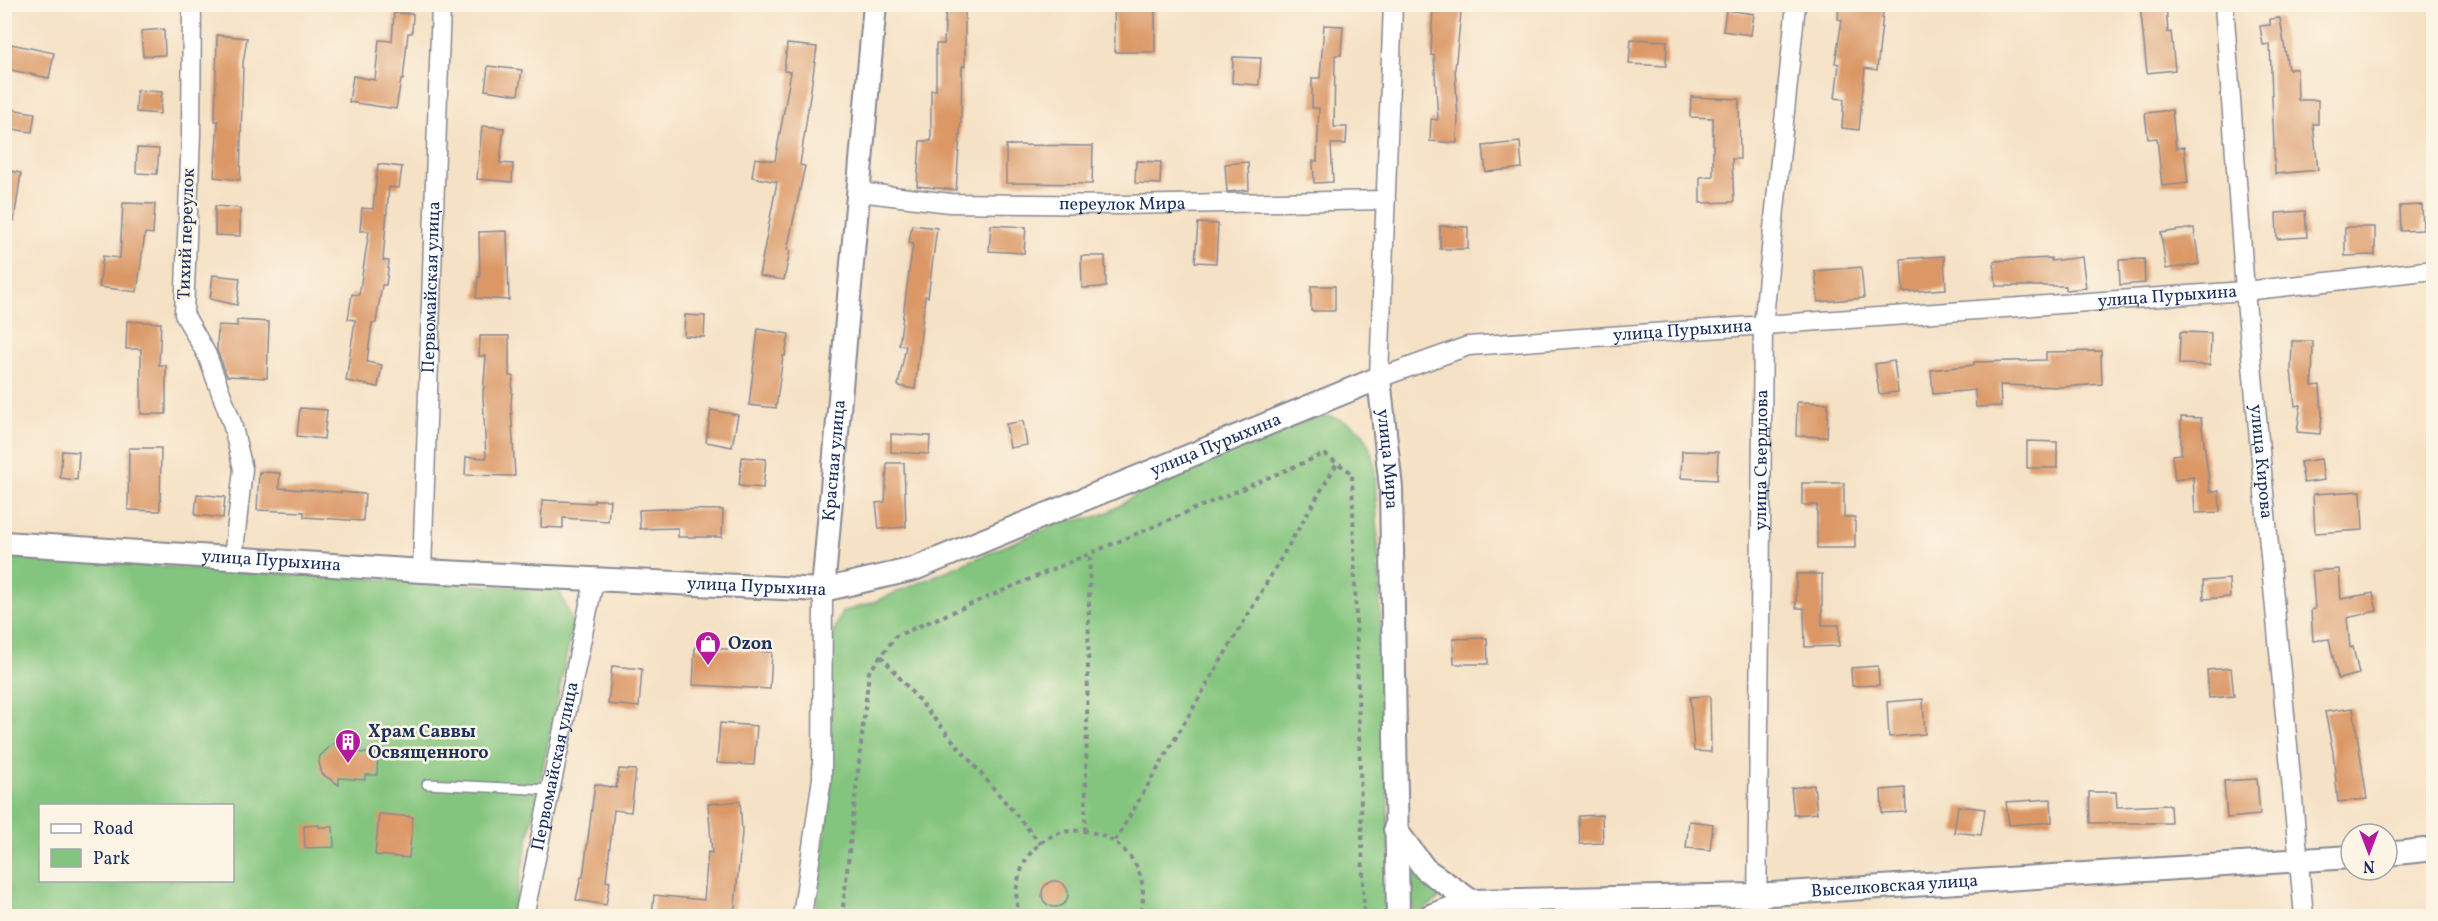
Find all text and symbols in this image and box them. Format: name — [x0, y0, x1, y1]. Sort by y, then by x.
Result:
street label: Тихий переулок — [172, 167, 202, 300]
street label: переулок Мира — [1059, 191, 1186, 218]
street label: Первомайская улица — [416, 201, 447, 374]
street label: улица Пурыхина — [2097, 279, 2238, 314]
street label: улица Пурыхина — [1612, 313, 1753, 348]
street label: улица Свердлова — [1748, 389, 1775, 531]
street label: Красная улица — [817, 399, 852, 522]
street label: улица Кирова — [2243, 403, 2279, 520]
street label: улица Пурыхина — [1146, 407, 1285, 483]
street label: улица Мира — [1370, 408, 1404, 509]
street label: улица Пурыхина — [201, 544, 342, 578]
street label: улица Пурыхина — [686, 571, 827, 603]
shop icon: Ozon — [693, 629, 723, 667]
place label: Ozon — [728, 632, 773, 657]
street label: Первомайская улица — [525, 679, 585, 853]
place label: Храм Саввы Освященного — [368, 720, 489, 766]
building icon: Храм Саввы Освященного — [333, 727, 363, 765]
legend — [39, 804, 234, 882]
text: Road — [93, 817, 134, 842]
north arrow — [2339, 822, 2399, 882]
text: Park — [93, 847, 130, 872]
text: N — [2363, 854, 2375, 876]
street label: Выселковская улица — [1810, 868, 1979, 904]

